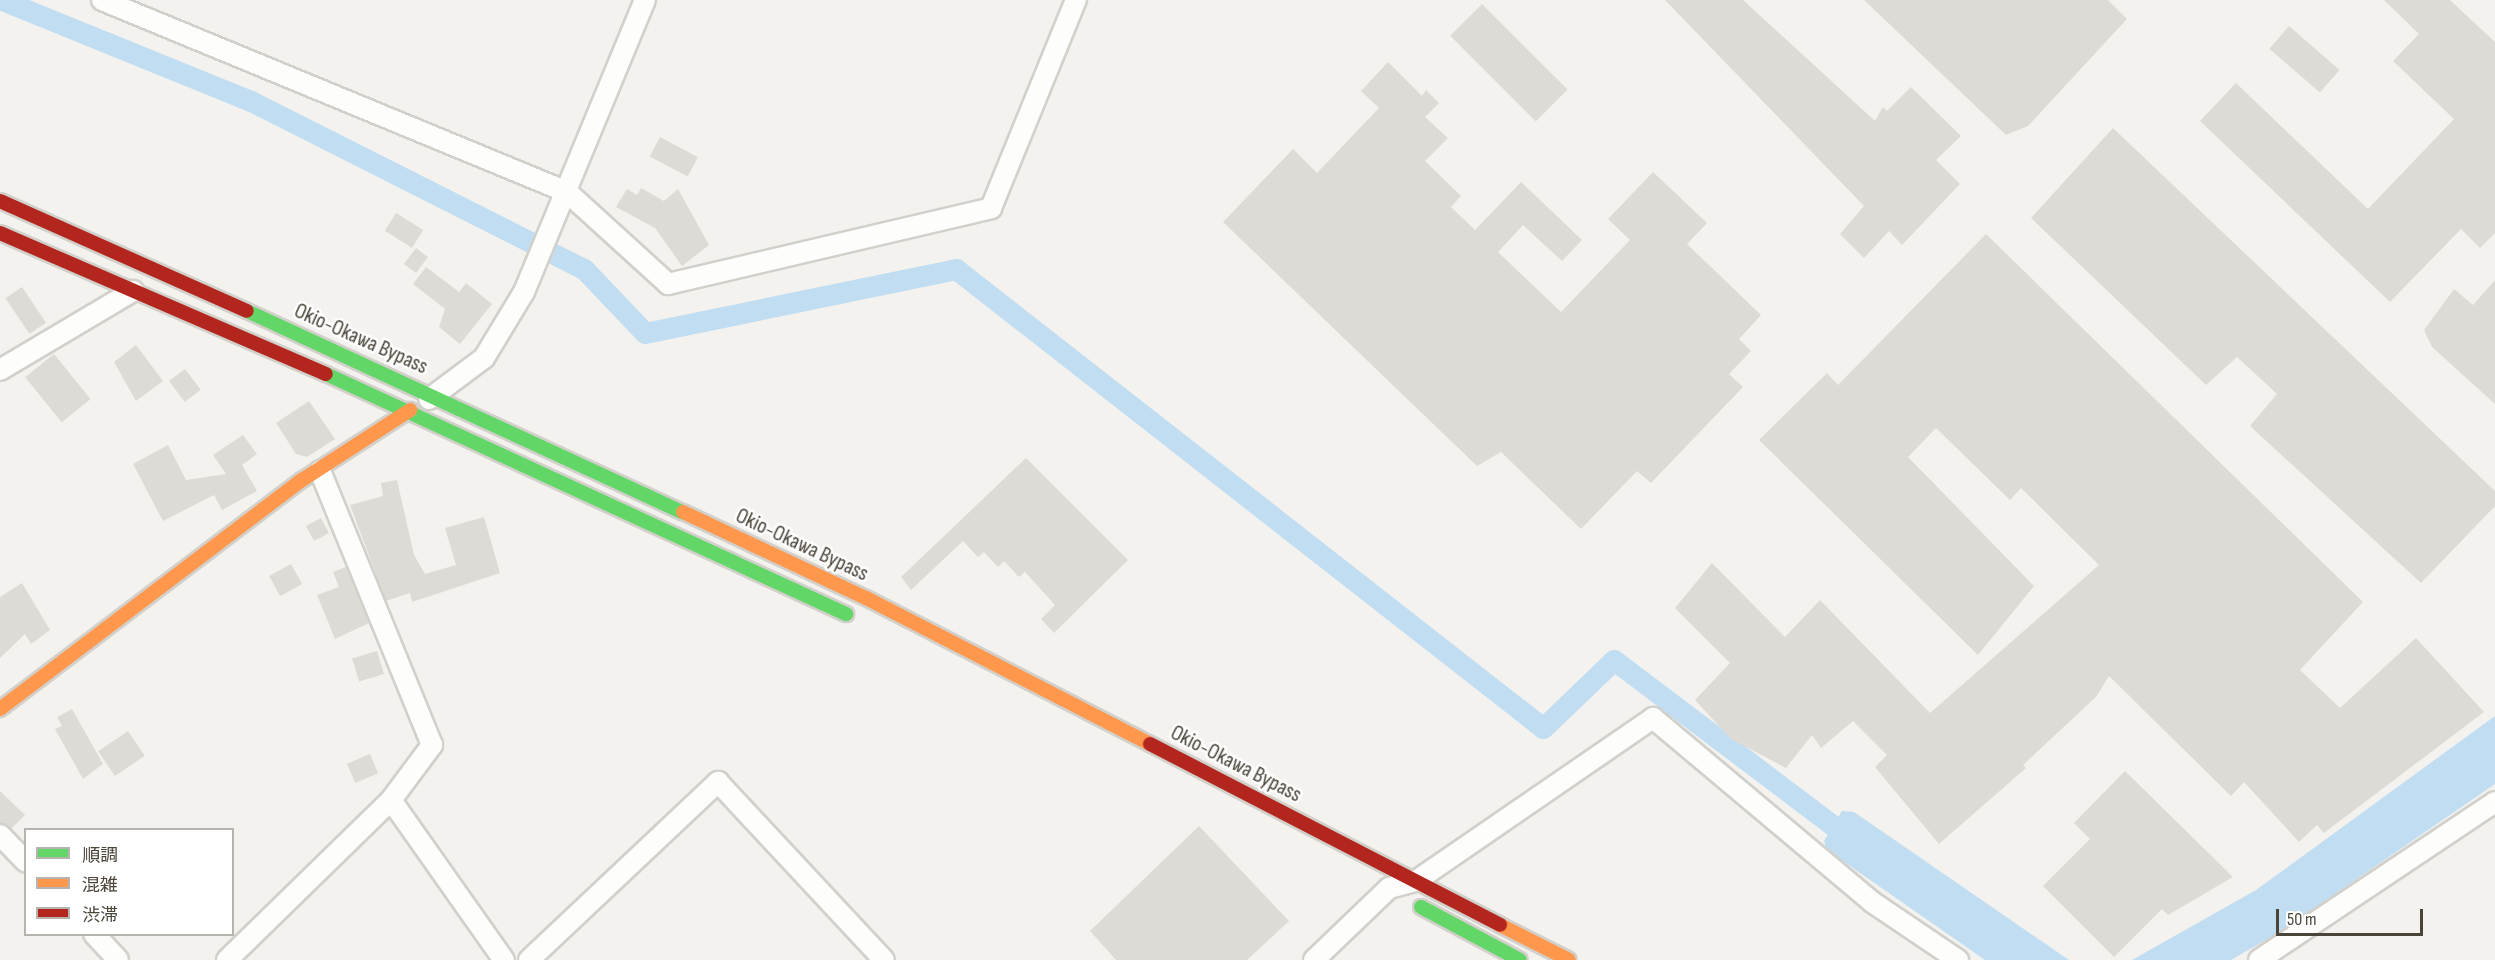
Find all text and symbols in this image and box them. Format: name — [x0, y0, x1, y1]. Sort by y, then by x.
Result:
street label: Okio-Okawa Bypass — [290, 298, 432, 380]
street label: Okio-Okawa Bypass — [731, 503, 873, 587]
street label: Okio-Okawa Bypass — [1166, 720, 1306, 808]
legend — [24, 828, 234, 936]
text: 順調 — [82, 845, 118, 866]
text: 混雑 — [82, 875, 118, 896]
scale bar — [2279, 897, 2426, 935]
text: 渋滞 — [82, 905, 118, 926]
text: 50 m — [2287, 909, 2317, 930]

